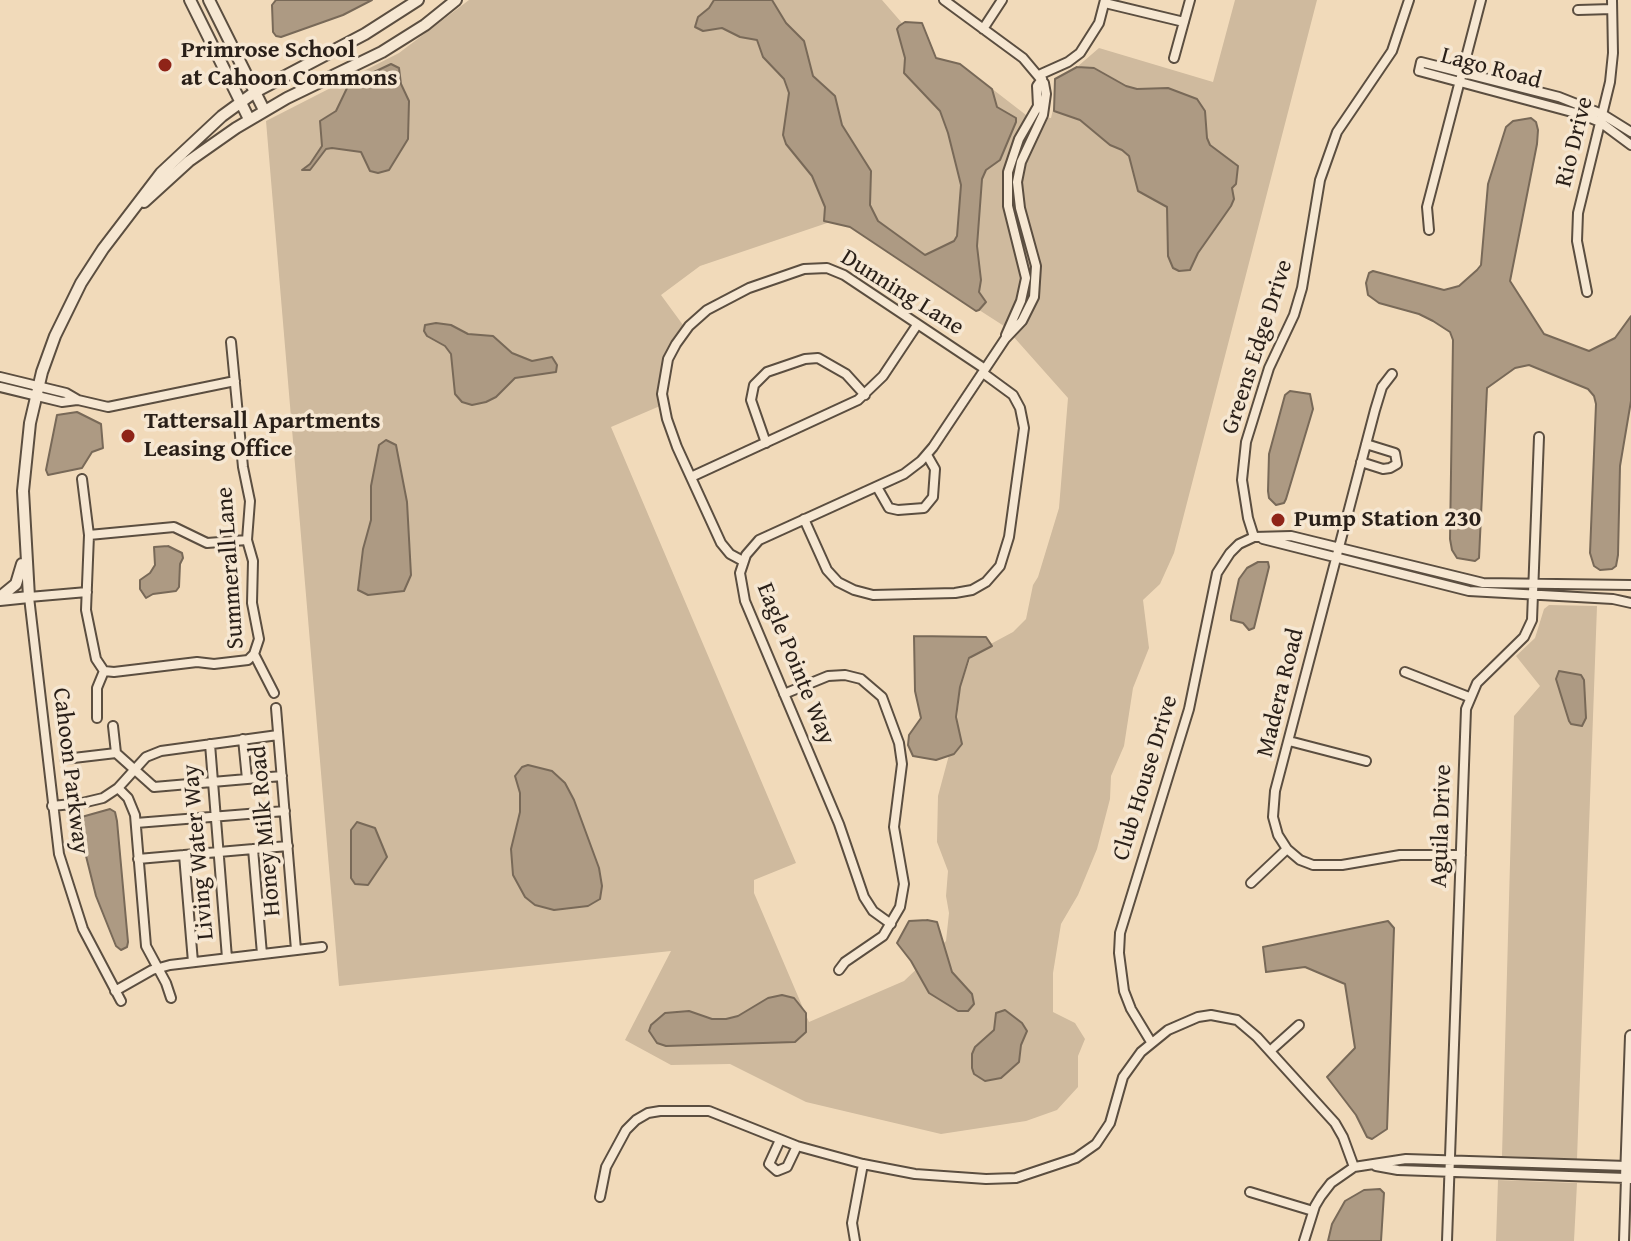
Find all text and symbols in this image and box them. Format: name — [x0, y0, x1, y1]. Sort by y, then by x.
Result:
place label: Primrose School at Cahoon Commons — [181, 37, 397, 93]
street label: Lago Road — [1438, 42, 1544, 96]
marker: Primrose School at Cahoon Commons — [156, 56, 174, 74]
street label: Rio Drive — [1550, 94, 1600, 190]
street label: Dunning Lane — [835, 244, 969, 342]
street label: Greens Edge Drive — [1216, 256, 1300, 438]
place label: Tattersall Apartments Leasing Office — [144, 408, 381, 464]
marker: Tattersall Apartments Leasing Office — [119, 427, 137, 445]
street label: Summerall Lane — [211, 486, 251, 650]
place label: Pump Station 230 — [1294, 506, 1481, 534]
marker: Pump Station 230 — [1269, 511, 1287, 529]
street label: Eagle Pointe Way — [749, 579, 841, 749]
street label: Madera Road — [1251, 626, 1311, 760]
street label: Cahoon Parkway — [46, 686, 94, 856]
street label: Club House Drive — [1107, 692, 1185, 864]
street label: Honey Milk Road — [244, 745, 288, 917]
street label: Living Water Way — [177, 763, 221, 941]
street label: Aguila Drive — [1425, 764, 1459, 888]

